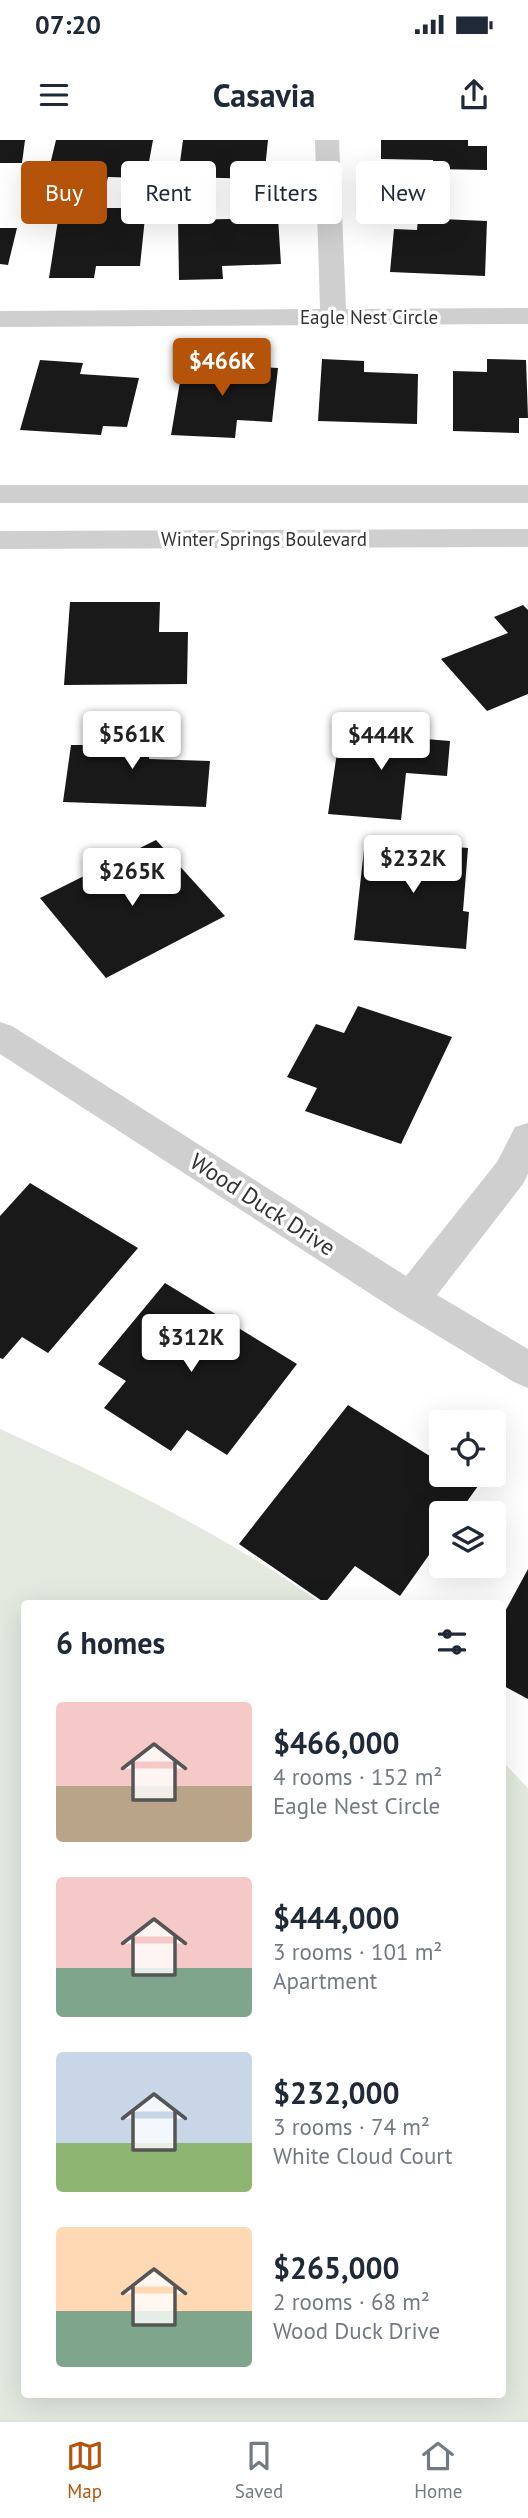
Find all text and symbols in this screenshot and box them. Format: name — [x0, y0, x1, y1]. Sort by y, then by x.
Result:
text: 07:20 — [35, 8, 101, 41]
text: Casavia — [213, 74, 315, 116]
icon: menu — [35, 76, 73, 114]
icon: share — [455, 76, 493, 114]
chip: Buy — [21, 161, 107, 224]
chip: Rent — [121, 161, 216, 224]
chip: Filters — [230, 161, 342, 224]
chip: New — [356, 161, 450, 224]
street label: Eagle Nest Circle — [300, 305, 438, 329]
pin: $466K — [173, 338, 271, 398]
text: $466K — [189, 346, 255, 375]
street label: Winter Springs Boulevard — [161, 527, 367, 551]
pin: $561K — [83, 712, 181, 771]
pin: $444K — [332, 712, 430, 772]
text: $561K — [99, 719, 165, 748]
text: $444K — [348, 720, 414, 749]
pin: $232K — [364, 836, 462, 895]
text: $232K — [380, 843, 446, 872]
pin: $265K — [83, 848, 181, 908]
text: $265K — [99, 856, 165, 885]
street label: Wood Duck Drive — [185, 1146, 341, 1262]
pin: $312K — [142, 1314, 240, 1374]
text: $312K — [158, 1322, 224, 1351]
map controls — [429, 1410, 506, 1578]
button: locate — [429, 1410, 506, 1487]
button: layers — [429, 1501, 506, 1578]
text: 6 homes — [56, 1623, 165, 1662]
icon: filters — [433, 1623, 471, 1661]
text: $466,000 — [273, 1723, 400, 1762]
icon: home — [112, 1730, 196, 1814]
text: 4 rooms · 152 m² — [273, 1762, 442, 1791]
text: Eagle Nest Circle — [273, 1791, 440, 1820]
text: $444,000 — [273, 1898, 400, 1937]
icon: home — [112, 1905, 196, 1989]
text: 3 rooms · 101 m² — [273, 1937, 442, 1966]
text: Apartment — [273, 1966, 377, 1995]
text: $232,000 — [273, 2073, 400, 2112]
icon: home — [112, 2080, 196, 2164]
text: 3 rooms · 74 m² — [273, 2112, 430, 2141]
text: White Cloud Court — [273, 2141, 453, 2170]
text: $265,000 — [273, 2248, 400, 2287]
icon: home — [112, 2255, 196, 2339]
text: 2 rooms · 68 m² — [273, 2287, 430, 2316]
text: Wood Duck Drive — [273, 2316, 440, 2345]
tab: Map — [66, 2437, 104, 2503]
tab: Saved — [235, 2437, 283, 2503]
tab: Home — [414, 2437, 462, 2503]

